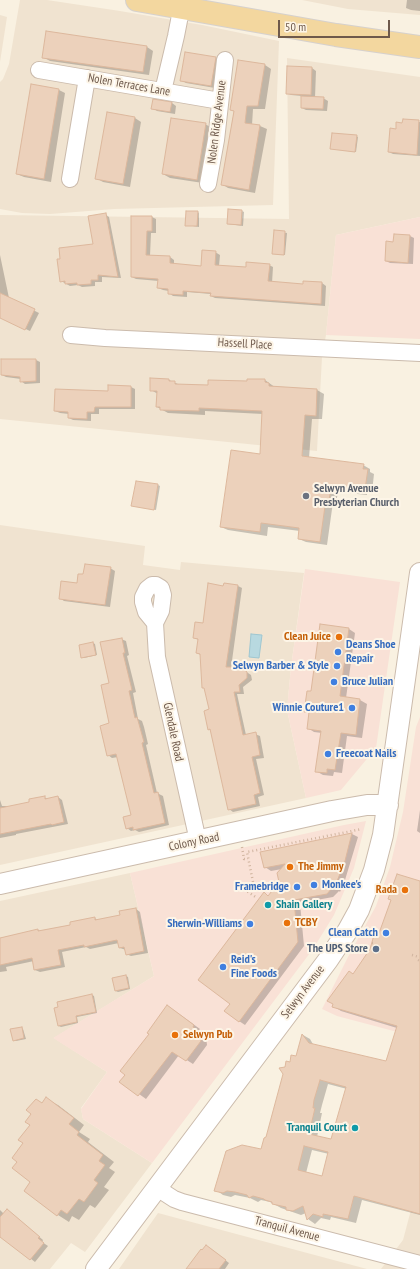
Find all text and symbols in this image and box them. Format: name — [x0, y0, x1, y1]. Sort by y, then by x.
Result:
scale bar — [280, 12, 392, 38]
text: 50 m — [285, 19, 306, 34]
street label: Nolen Terraces Lane — [87, 71, 171, 99]
street label: Nolen Ridge Avenue — [205, 80, 229, 164]
street label: Hassell Place — [217, 335, 273, 353]
place label: Selwyn Avenue Presbyterian Church — [314, 482, 399, 510]
marker: Selwyn Avenue Presbyterian Church — [301, 491, 311, 501]
place label: Clean Juice — [284, 630, 331, 644]
marker: Clean Juice — [334, 632, 344, 642]
place label: Deans Shoe Repair — [346, 638, 396, 666]
marker: Deans Shoe Repair — [333, 647, 343, 657]
place label: Selwyn Barber & Style — [233, 659, 329, 673]
marker: Selwyn Barber & Style — [332, 661, 342, 671]
place label: Bruce Julian — [342, 675, 393, 689]
marker: Bruce Julian — [329, 677, 339, 687]
street label: Glendale Road — [160, 701, 186, 763]
place label: Winnie Couture1 — [273, 701, 344, 715]
marker: Winnie Couture1 — [347, 703, 357, 713]
place label: Freecoat Nails — [336, 747, 396, 761]
marker: Freecoat Nails — [323, 749, 333, 759]
street label: Colony Road — [168, 830, 220, 854]
place label: The Jimmy — [298, 860, 344, 874]
marker: The Jimmy — [285, 862, 295, 872]
place label: Monkee's — [322, 878, 361, 892]
place label: Framebridge — [235, 880, 289, 894]
marker: Monkee's — [309, 880, 319, 890]
marker: Framebridge — [292, 882, 302, 892]
place label: Rada — [376, 883, 397, 897]
marker: Rada — [400, 885, 410, 895]
place label: Shain Gallery — [276, 898, 332, 912]
marker: Shain Gallery — [263, 900, 273, 910]
place label: TCBY — [295, 916, 318, 930]
place label: Sherwin-Williams — [167, 917, 242, 931]
marker: TCBY — [282, 918, 292, 928]
marker: Sherwin-Williams — [245, 919, 255, 929]
place label: Clean Catch — [328, 926, 378, 940]
marker: Clean Catch — [381, 928, 391, 938]
place label: The UPS Store — [307, 942, 368, 956]
marker: The UPS Store — [371, 944, 381, 954]
place label: Reid's Fine Foods — [231, 953, 277, 981]
marker: Reid's Fine Foods — [218, 962, 228, 972]
street label: Selwyn Avenue — [278, 963, 328, 1021]
place label: Selwyn Pub — [183, 1028, 233, 1042]
marker: Selwyn Pub — [170, 1030, 180, 1040]
place label: Tranquil Court — [287, 1121, 347, 1135]
marker: Tranquil Court — [350, 1123, 360, 1133]
street label: Tranquil Avenue — [253, 1213, 321, 1245]

